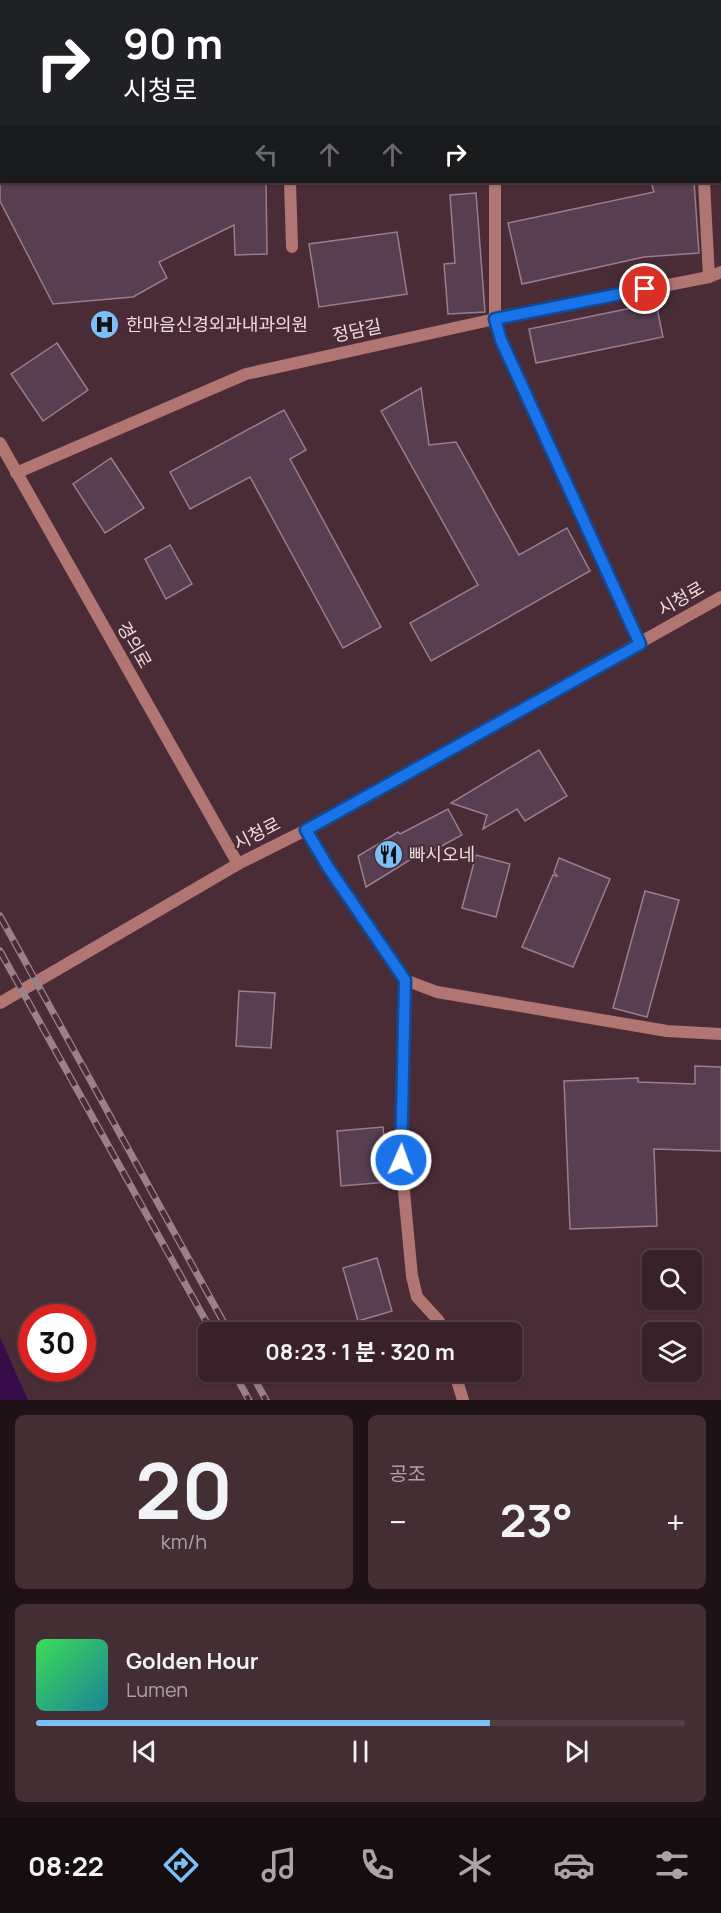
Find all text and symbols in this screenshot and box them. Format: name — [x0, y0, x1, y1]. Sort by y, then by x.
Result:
text: 90 m — [123, 14, 223, 72]
icon: right — [24, 24, 102, 102]
text: 시청로 — [123, 71, 198, 108]
icon: left — [250, 138, 283, 171]
icon: ahead — [313, 138, 346, 171]
icon: ahead — [376, 138, 409, 171]
icon: right — [439, 138, 472, 171]
pin — [619, 263, 670, 314]
icon: arrive — [628, 272, 661, 305]
hospital icon: 한마음신경외과내과의원 — [89, 309, 121, 341]
place label: 한마음신경외과내과의원 — [126, 312, 308, 336]
street label: 정담길 — [330, 313, 384, 347]
street label: 시청로 — [653, 575, 708, 621]
street label: 경의로 — [112, 617, 158, 672]
street label: 시청로 — [229, 811, 284, 855]
restaurant icon: 빠시오네 — [372, 839, 404, 871]
place label: 빠시오네 — [409, 842, 475, 866]
position arrow — [369, 1128, 433, 1192]
map controls — [642, 1250, 702, 1382]
button: search — [642, 1250, 702, 1310]
speed limit sign: 30 — [18, 1304, 96, 1382]
button: layers — [642, 1322, 702, 1382]
text: 08:23 · 1 분 · 320 m — [265, 1337, 455, 1367]
text: 20 — [135, 1436, 233, 1542]
text: 공조 — [389, 1460, 426, 1487]
text: 23° — [500, 1489, 573, 1551]
text: − — [389, 1499, 407, 1544]
text: + — [666, 1499, 685, 1544]
text: km/h — [161, 1528, 207, 1555]
text: Golden Hour — [126, 1646, 259, 1676]
text: Lumen — [126, 1676, 188, 1703]
icon: previous — [128, 1735, 161, 1768]
icon: pause — [344, 1735, 377, 1768]
icon: next — [560, 1735, 593, 1768]
icon: directions — [160, 1844, 202, 1886]
icon: music — [258, 1844, 300, 1886]
icon: phone — [356, 1844, 398, 1886]
icon: climate — [454, 1844, 496, 1886]
icon: car — [553, 1844, 595, 1886]
icon: filters — [651, 1844, 693, 1886]
text: 08:22 — [28, 1847, 104, 1884]

